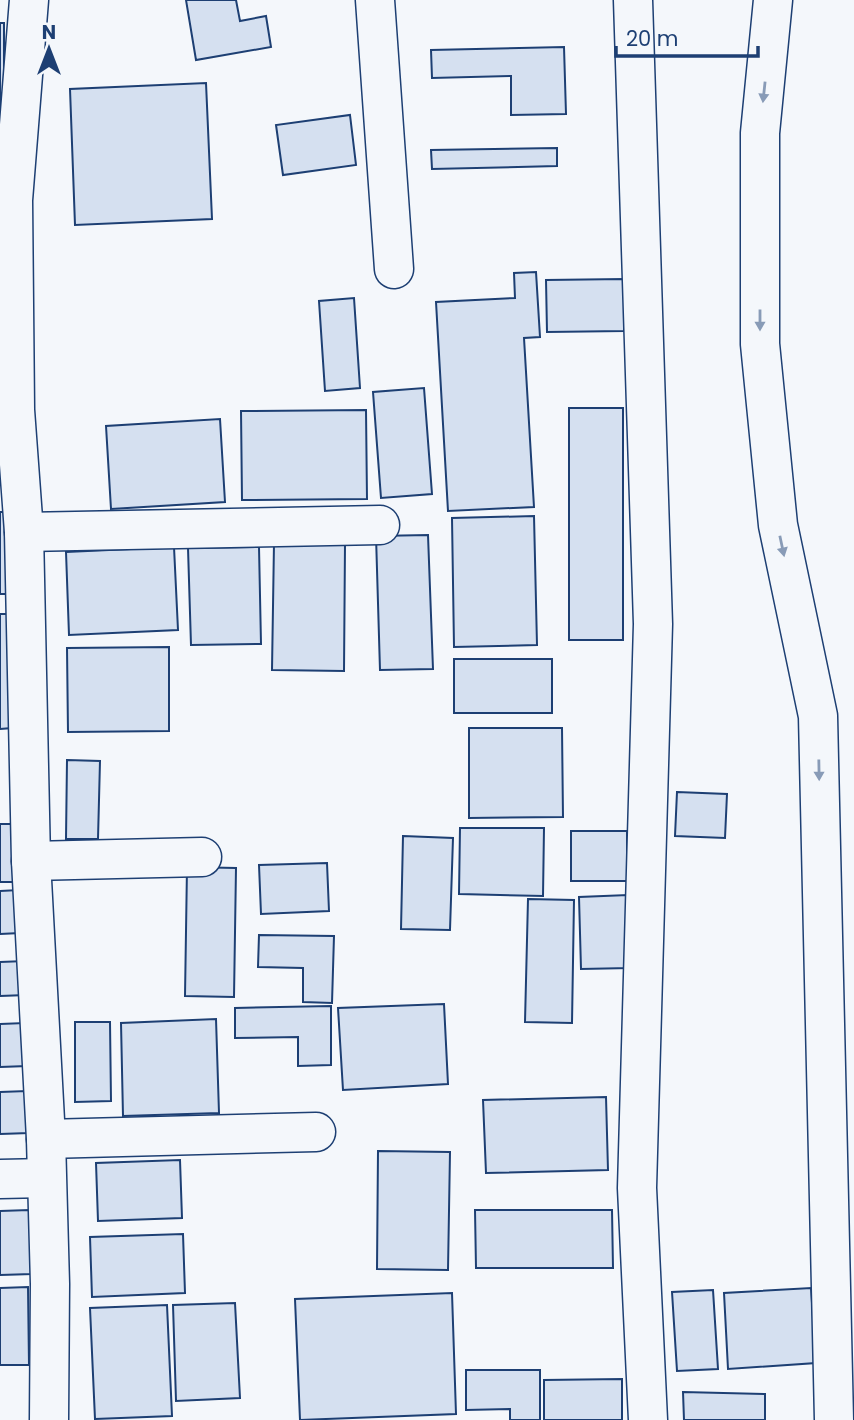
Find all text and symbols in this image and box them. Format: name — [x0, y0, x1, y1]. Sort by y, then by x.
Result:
north arrow — [14, 14, 84, 84]
scale bar — [616, 14, 758, 58]
text: N — [42, 19, 56, 46]
text: 20 m — [626, 24, 679, 53]
one-way arrow — [758, 82, 769, 104]
one-way arrow — [754, 309, 766, 331]
one-way arrow — [777, 535, 788, 557]
one-way arrow — [814, 759, 825, 781]

